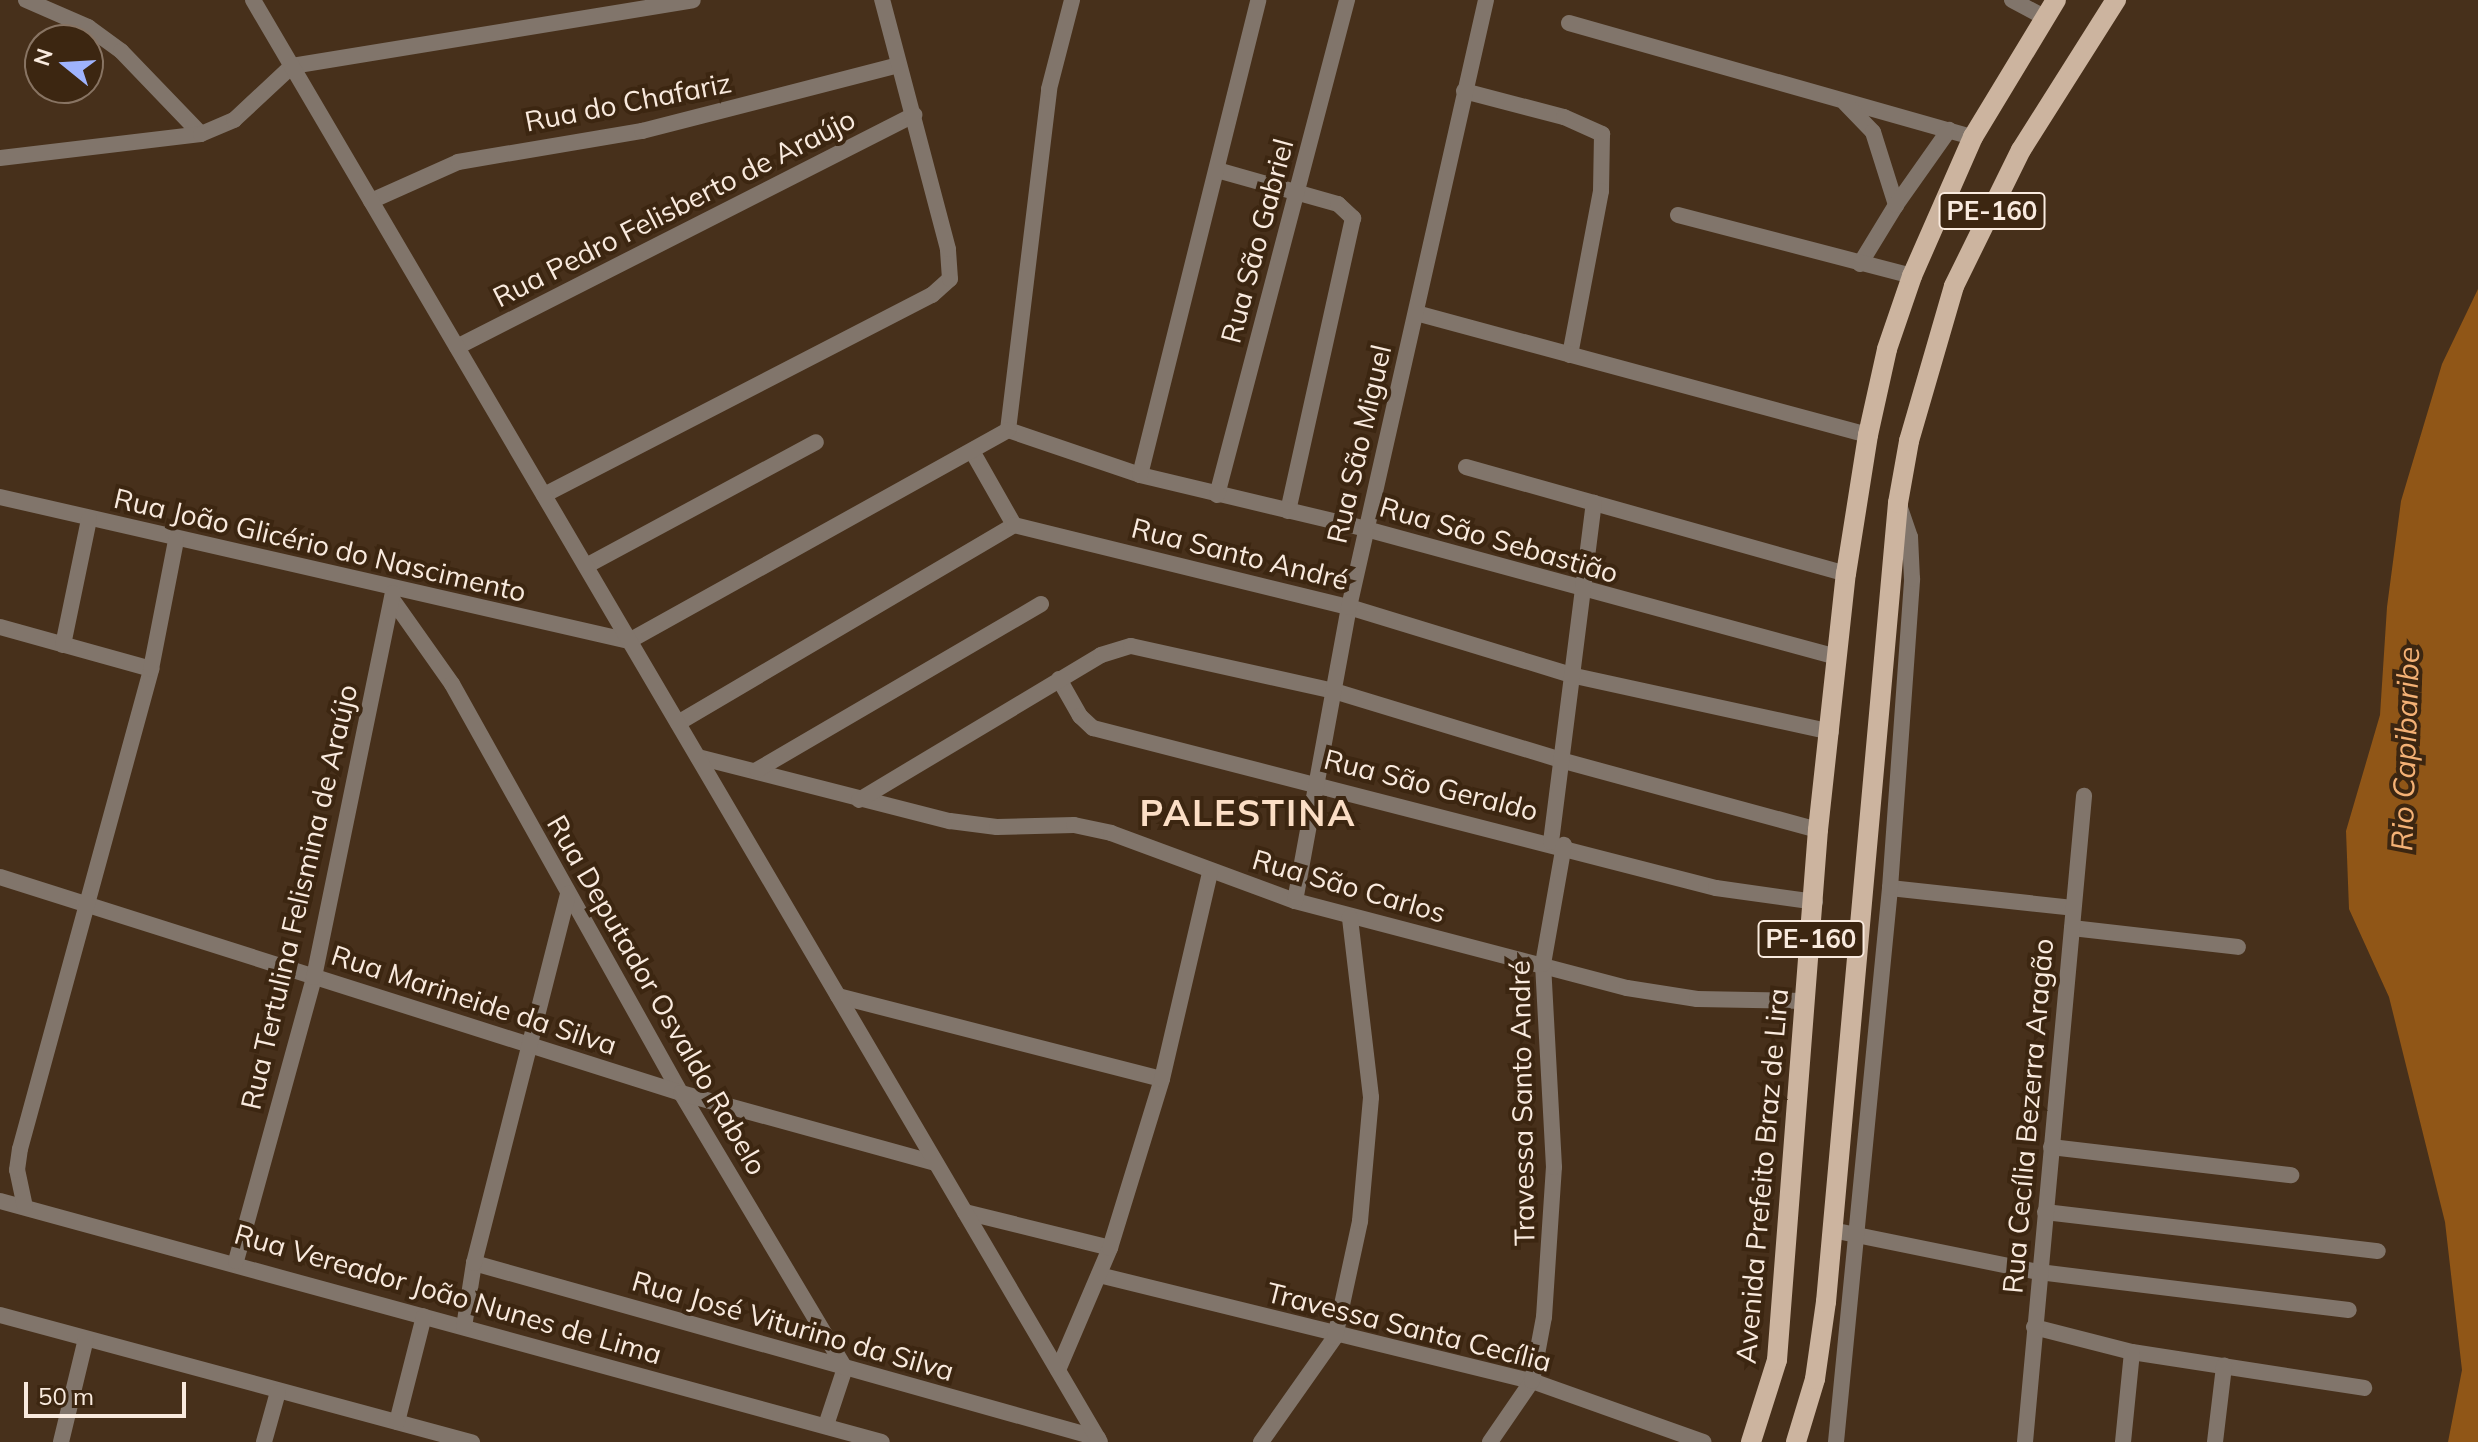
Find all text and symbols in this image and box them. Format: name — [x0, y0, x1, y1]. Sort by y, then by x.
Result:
north arrow — [24, 24, 104, 104]
text: N — [27, 45, 59, 69]
street label: Rua do Chafariz — [522, 66, 734, 138]
street label: Rua Pedro Felisberto de Araújo — [487, 102, 861, 314]
street label: Rua São Gabriel — [1214, 135, 1300, 347]
road number: PE-160 — [1938, 189, 2046, 233]
street label: Rua São Miguel — [1320, 341, 1398, 547]
street label: Rua João Glicério do Nascimento — [111, 481, 529, 609]
street label: Rua São Sebastião — [1376, 490, 1622, 590]
street label: Rua Santo André — [1128, 511, 1352, 597]
water label: Rio Capibaribe — [2383, 646, 2427, 852]
street label: Rua Tertulina Felismina de Araújo — [234, 681, 364, 1113]
street label: Rua São Geraldo — [1321, 742, 1541, 828]
district label: PALESTINA — [1140, 791, 1356, 835]
street label: Rua Deputador Osvaldo Rabelo — [540, 809, 774, 1181]
street label: Rua São Carlos — [1249, 842, 1449, 930]
road number: PE-160 — [1757, 917, 1865, 961]
street label: Rua Cecília Bezerra Aragão — [1996, 937, 2060, 1295]
street label: Rua Marineide da Silva — [327, 938, 621, 1062]
street label: Travessa Santo André — [1503, 960, 1541, 1246]
street label: Avenida Prefeito Braz de Lira — [1729, 987, 1795, 1365]
street label: Rua Vereador João Nunes de Lima — [230, 1217, 666, 1371]
street label: Rua José Viturino da Silva — [628, 1264, 958, 1388]
street label: Travessa Santa Cecília — [1263, 1275, 1555, 1379]
scale bar — [28, 1366, 190, 1416]
text: 50 m — [38, 1381, 94, 1411]

